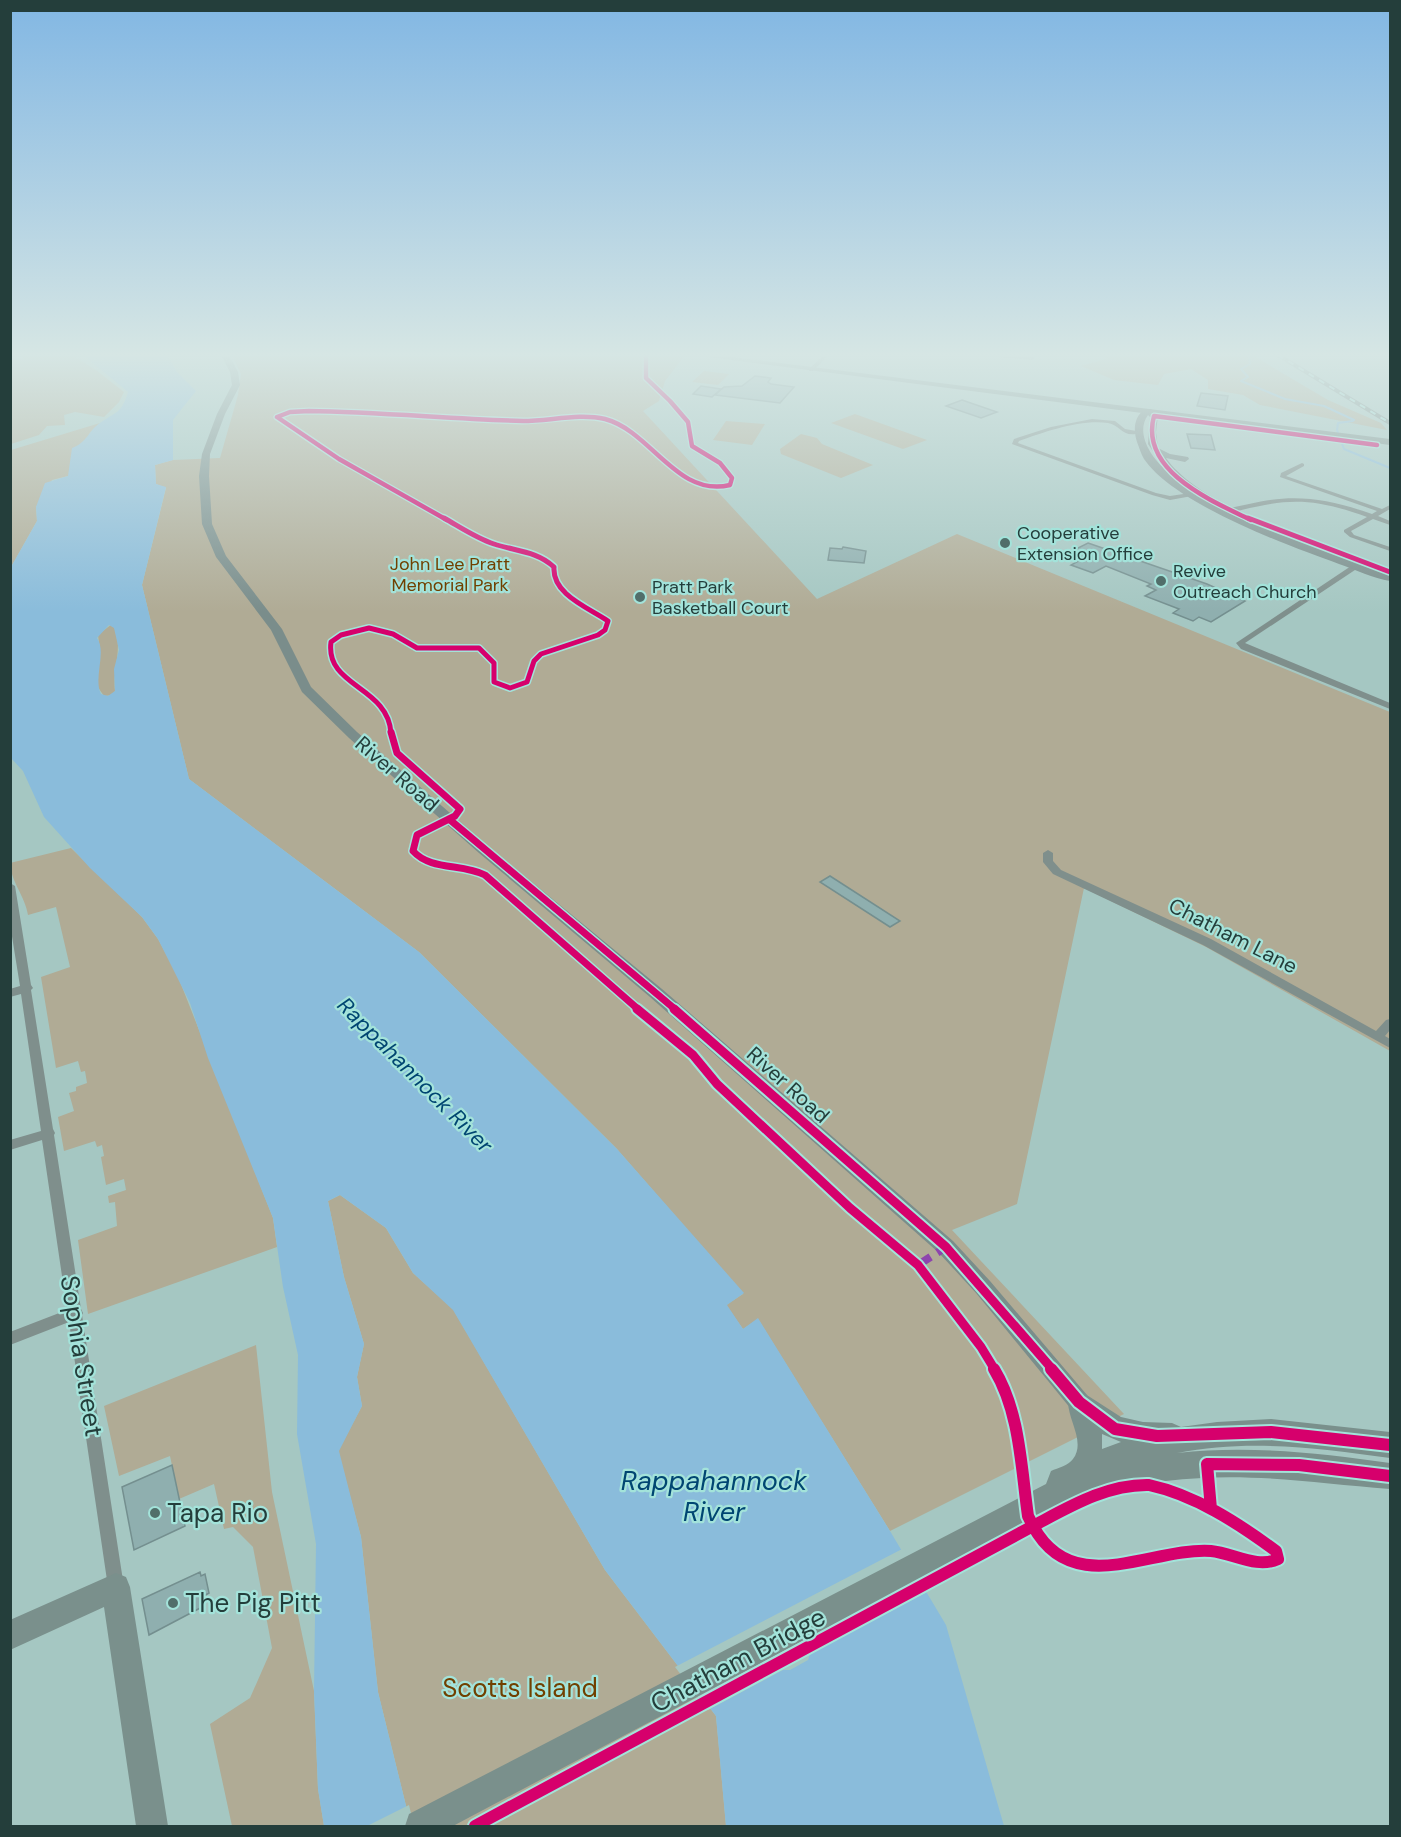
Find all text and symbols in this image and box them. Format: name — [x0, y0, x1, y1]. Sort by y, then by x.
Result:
place label: Cooperative Extension Office — [1017, 521, 1153, 566]
marker: Cooperative Extension Office — [998, 536, 1012, 550]
park label: John Lee Pratt Memorial Park — [390, 552, 510, 597]
place label: Revive Outreach Church — [1173, 559, 1317, 604]
marker: Revive Outreach Church — [1154, 574, 1168, 588]
place label: Pratt Park Basketball Court — [652, 575, 789, 620]
marker: Pratt Park Basketball Court — [633, 590, 647, 604]
street label: River Road — [349, 730, 445, 818]
street label: Chatham Lane — [1164, 892, 1302, 980]
water label: Rappahannock River — [331, 991, 500, 1160]
street label: River Road — [741, 1040, 835, 1130]
street label: Sophia Street — [52, 1273, 112, 1439]
water label: Rappahannock River — [621, 1463, 807, 1529]
place label: Tapa Rio — [167, 1496, 268, 1530]
marker: Tapa Rio — [148, 1506, 162, 1520]
place label: The Pig Pitt — [185, 1586, 321, 1620]
marker: The Pig Pitt — [166, 1596, 180, 1610]
street label: Chatham Bridge — [645, 1600, 831, 1720]
park label: Scotts Island — [442, 1671, 598, 1705]

